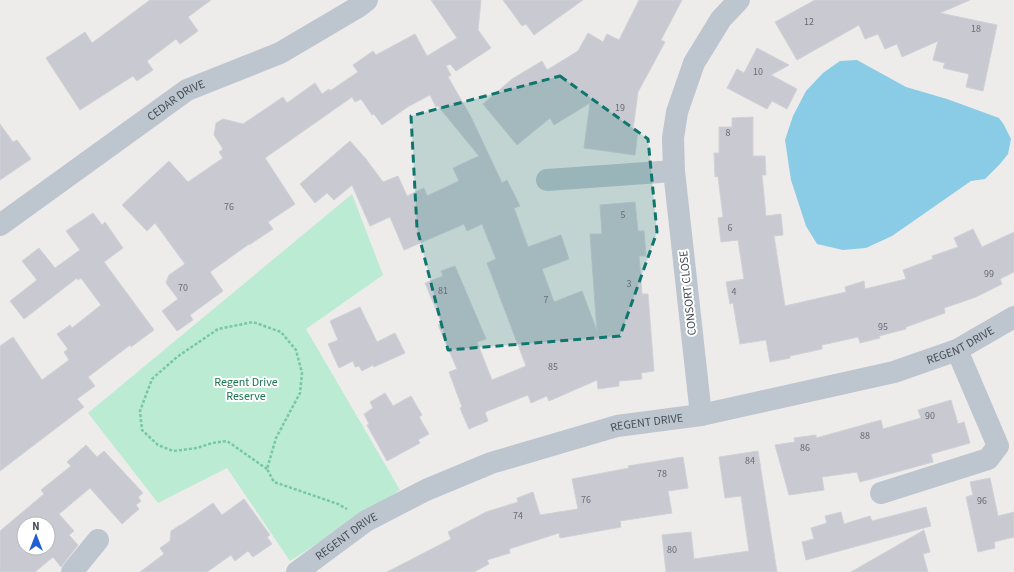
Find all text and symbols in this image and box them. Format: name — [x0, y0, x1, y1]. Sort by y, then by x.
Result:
house number: 12 — [804, 15, 814, 29]
house number: 18 — [971, 22, 981, 36]
house number: 10 — [753, 65, 763, 79]
street label: CEDAR DRIVE — [143, 75, 207, 125]
house number: 19 — [615, 101, 625, 115]
house number: 8 — [726, 126, 731, 140]
house number: 76 — [224, 200, 234, 214]
house number: 5 — [621, 208, 626, 222]
house number: 6 — [728, 221, 733, 235]
street label: CONSORT CLOSE — [675, 250, 701, 336]
house number: 99 — [984, 267, 994, 281]
house number: 3 — [627, 277, 632, 291]
house number: 70 — [178, 281, 188, 295]
house number: 81 — [438, 284, 448, 298]
house number: 4 — [732, 285, 737, 299]
house number: 7 — [544, 293, 549, 307]
house number: 95 — [878, 320, 888, 334]
street label: REGENT DRIVE — [924, 322, 997, 369]
house number: 85 — [548, 360, 558, 374]
park label: Regent Drive Reserve — [214, 374, 278, 405]
street label: REGENT DRIVE — [608, 409, 684, 436]
house number: 90 — [925, 409, 935, 423]
house number: 88 — [860, 429, 870, 443]
house number: 86 — [800, 441, 810, 455]
house number: 84 — [745, 454, 755, 468]
house number: 78 — [657, 467, 667, 481]
house number: 76 — [581, 493, 591, 507]
house number: 96 — [977, 494, 987, 508]
street label: REGENT DRIVE — [311, 508, 380, 564]
house number: 74 — [513, 509, 523, 523]
north arrow — [16, 516, 56, 556]
text: N — [32, 519, 40, 534]
house number: 80 — [667, 543, 677, 557]

